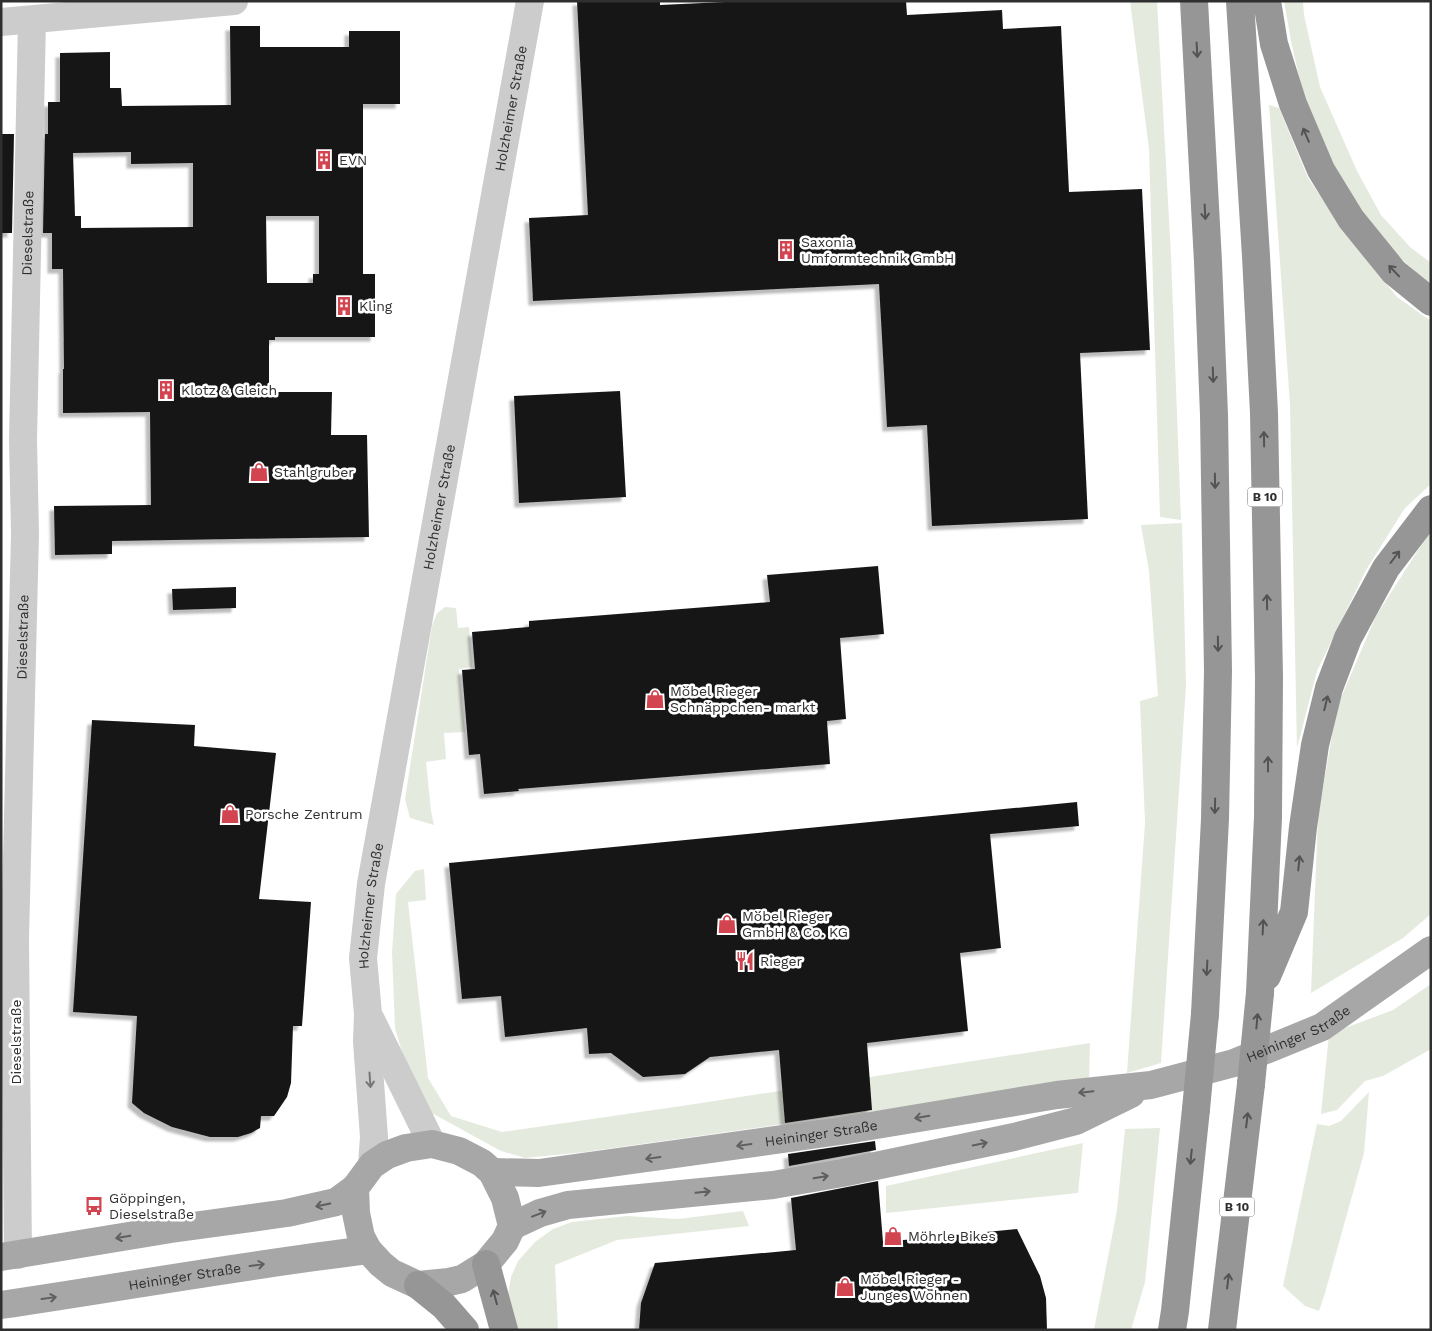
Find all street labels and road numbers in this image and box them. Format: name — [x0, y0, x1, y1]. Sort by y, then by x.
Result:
street label: Holzheimer Straße — [491, 44, 530, 173]
street label: Dieselstraße — [19, 191, 36, 276]
street label: Holzheimer Straße — [420, 443, 458, 571]
road number: B 10 — [1248, 488, 1282, 507]
street label: Dieselstraße — [13, 594, 32, 680]
street label: Holzheimer Straße — [355, 842, 386, 970]
street label: Dieselstraße — [8, 1000, 24, 1084]
street label: Heininger Straße — [1244, 1002, 1353, 1065]
street label: Heininger Straße — [764, 1117, 879, 1149]
road number: B 10 — [1220, 1198, 1254, 1216]
street label: Heininger Straße — [127, 1260, 242, 1293]

